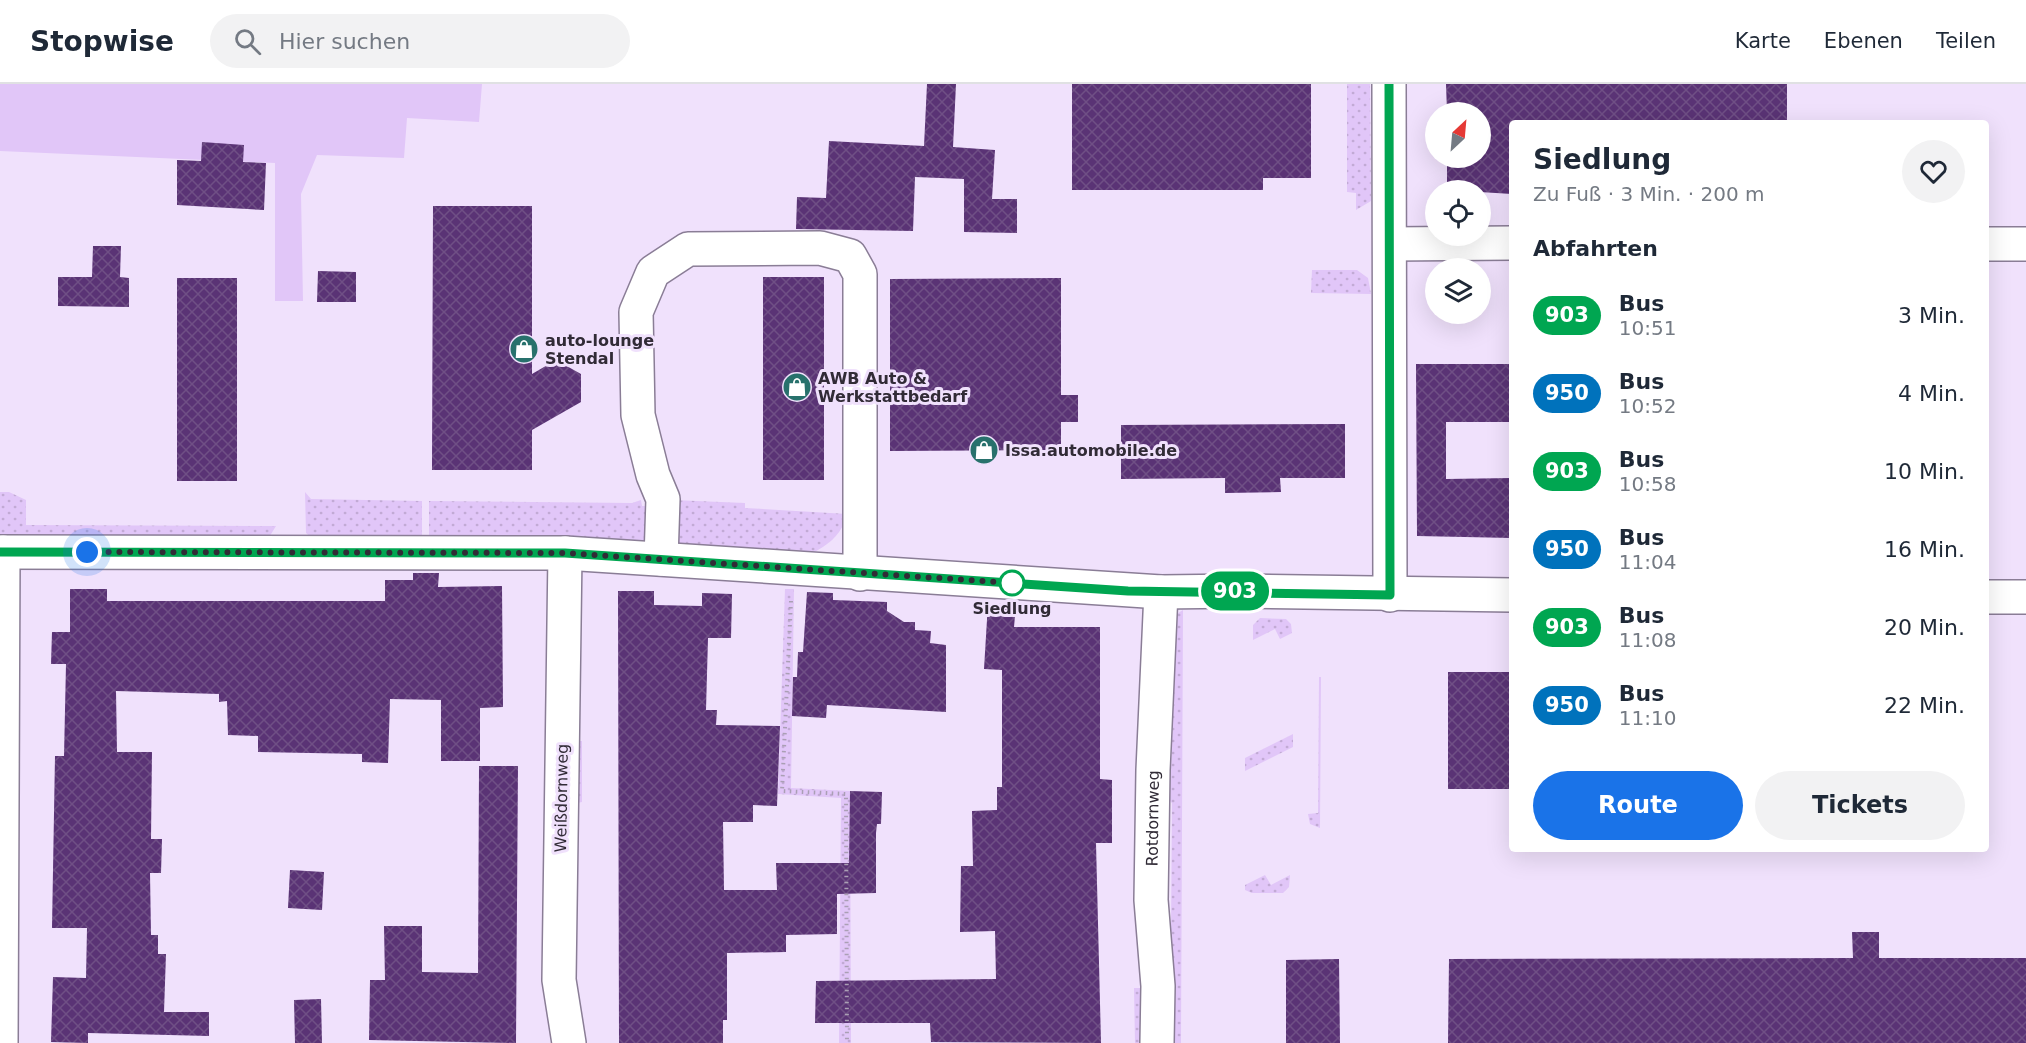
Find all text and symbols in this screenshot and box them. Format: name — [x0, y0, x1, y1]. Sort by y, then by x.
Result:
search box — [210, 14, 630, 68]
text: Stopwise — [30, 25, 174, 58]
icon: search — [231, 25, 264, 58]
text: Hier suchen — [279, 29, 410, 54]
text: Karte — [1735, 29, 1791, 53]
text: Ebenen — [1824, 29, 1903, 53]
text: Teilen — [1936, 29, 1996, 53]
north arrow — [1425, 102, 1491, 168]
map controls — [1425, 102, 1491, 324]
button: heart — [1902, 140, 1965, 203]
text: Siedlung — [1533, 143, 1671, 176]
button: locate — [1425, 180, 1491, 246]
text: Zu Fuß · 3 Min. · 200 m — [1533, 182, 1765, 206]
text: Abfahrten — [1533, 236, 1658, 261]
button: layers — [1425, 258, 1491, 324]
text: Bus — [1619, 291, 1664, 316]
text: 903 — [1545, 303, 1589, 327]
text: 3 Min. — [1898, 303, 1965, 328]
text: 10:51 — [1619, 316, 1676, 340]
place label: auto-lounge Stendal — [545, 331, 654, 368]
shop icon: auto-lounge Stendal — [508, 333, 540, 365]
place label: AWB Auto & Werkstattbedarf — [818, 369, 968, 406]
text: Bus — [1619, 369, 1664, 394]
shop icon: AWB Auto & Werkstattbedarf — [781, 371, 813, 403]
text: 950 — [1545, 381, 1589, 405]
text: 4 Min. — [1898, 381, 1965, 406]
text: 10:52 — [1619, 394, 1676, 418]
shop icon: Issa.automobile.de — [968, 434, 1000, 466]
place label: Issa.automobile.de — [1005, 441, 1177, 460]
text: Bus — [1619, 447, 1664, 472]
text: 903 — [1545, 459, 1589, 483]
text: 10 Min. — [1884, 459, 1965, 484]
text: 10:58 — [1619, 472, 1676, 496]
text: Bus — [1619, 525, 1664, 550]
your location — [72, 537, 102, 567]
text: 950 — [1545, 537, 1589, 561]
text: 16 Min. — [1884, 537, 1965, 562]
text: 11:04 — [1619, 550, 1676, 574]
marker: Siedlung — [999, 570, 1025, 596]
line badge: 903 — [1200, 572, 1270, 610]
text: 903 — [1213, 579, 1257, 603]
place label: Siedlung — [972, 599, 1052, 618]
text: Bus — [1619, 603, 1664, 628]
text: 903 — [1545, 615, 1589, 639]
text: 20 Min. — [1884, 615, 1965, 640]
text: 11:08 — [1619, 628, 1676, 652]
text: Bus — [1619, 681, 1664, 706]
text: 950 — [1545, 693, 1589, 717]
text: 22 Min. — [1884, 693, 1965, 718]
text: 11:10 — [1619, 706, 1676, 730]
street label: Weißdornweg — [551, 743, 572, 853]
street label: Rotdornweg — [1143, 770, 1163, 866]
button: Route — [1533, 771, 1743, 840]
button: Tickets — [1755, 771, 1965, 840]

